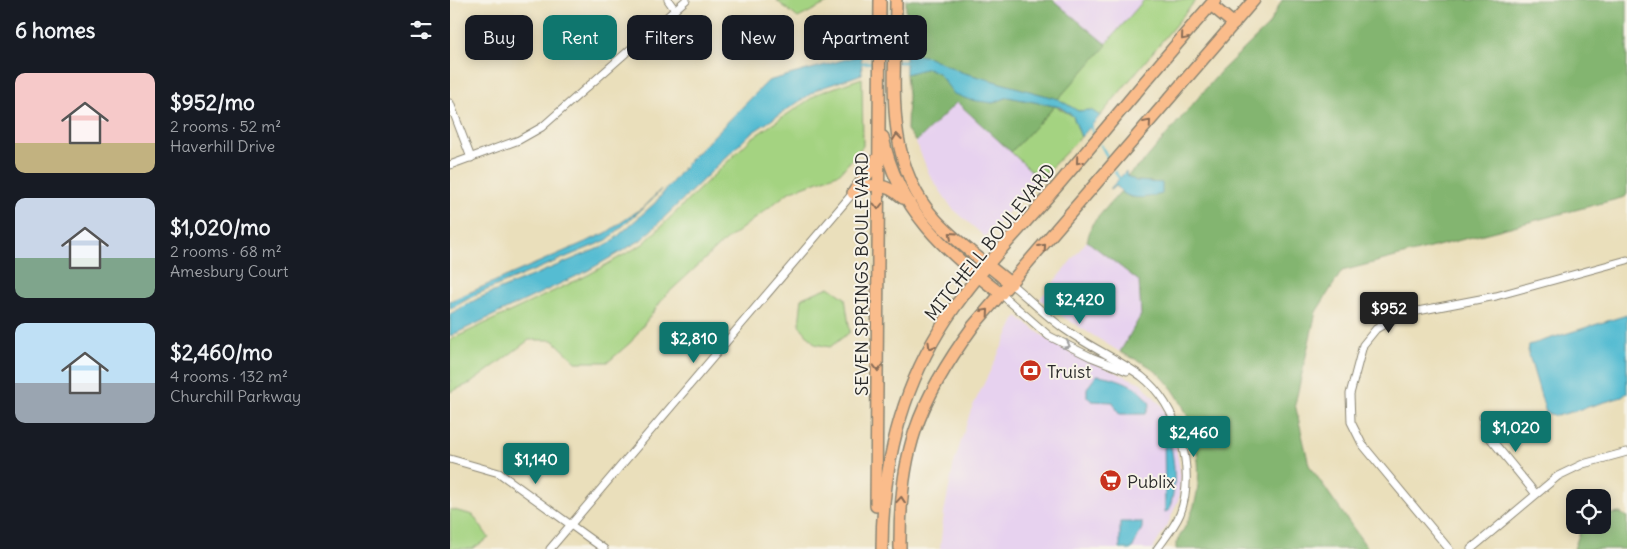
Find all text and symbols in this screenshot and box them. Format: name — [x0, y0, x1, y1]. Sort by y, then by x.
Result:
chip: Buy — [465, 15, 533, 60]
chip: Rent — [543, 15, 617, 60]
chip: Filters — [627, 15, 712, 60]
chip: New — [722, 15, 794, 60]
chip: Apartment — [804, 15, 927, 60]
icon: filters — [407, 16, 435, 44]
text: 6 homes — [15, 17, 95, 44]
one-way arrow — [1181, 31, 1189, 40]
text: $952/mo — [170, 89, 255, 116]
icon: home — [55, 93, 115, 153]
text: 2 rooms · 52 m² — [170, 116, 281, 136]
one-way arrow — [1143, 120, 1152, 129]
one-way arrow — [893, 132, 903, 141]
text: Haverhill Drive — [170, 136, 275, 156]
street label: SEVEN SPRINGS BOULEVARD — [850, 152, 873, 396]
one-way arrow — [1076, 155, 1084, 164]
street label: MITCHELL BOULEVARD — [920, 159, 1060, 325]
one-way arrow — [873, 202, 883, 210]
text: $1,020/mo — [170, 214, 271, 241]
icon: home — [55, 218, 115, 278]
one-way arrow — [948, 232, 957, 241]
text: 2 rooms · 68 m² — [170, 241, 282, 261]
one-way arrow — [1037, 244, 1046, 253]
text: Amesbury Court — [170, 261, 288, 281]
pin: $2,420 — [1039, 282, 1121, 325]
text: $2,420 — [1055, 289, 1105, 309]
pin: $952 — [1359, 292, 1419, 334]
text: $952 — [1371, 298, 1407, 318]
one-way arrow — [980, 308, 989, 317]
pin: $2,810 — [653, 322, 735, 364]
text: $2,810 — [670, 328, 718, 348]
text: $2,460/mo — [170, 339, 273, 366]
one-way arrow — [1062, 339, 1071, 349]
one-way arrow — [927, 340, 937, 349]
icon: home — [55, 343, 115, 403]
bank icon: Truist — [1019, 359, 1043, 383]
place label: Truist — [1047, 360, 1091, 383]
one-way arrow — [873, 365, 883, 373]
text: 4 rooms · 132 m² — [170, 366, 288, 386]
text: Churchill Parkway — [170, 386, 301, 406]
pin: $1,020 — [1475, 410, 1557, 453]
pin: $2,460 — [1153, 416, 1235, 458]
text: $1,020 — [1492, 417, 1540, 437]
text: $2,460 — [1169, 422, 1219, 442]
pin: $1,140 — [495, 442, 577, 485]
text: $1,140 — [514, 449, 558, 469]
supermarket icon: Publix — [1099, 469, 1123, 493]
place label: Publix — [1127, 470, 1175, 493]
map controls — [1566, 489, 1611, 534]
button: locate — [1566, 489, 1611, 534]
one-way arrow — [895, 496, 906, 504]

